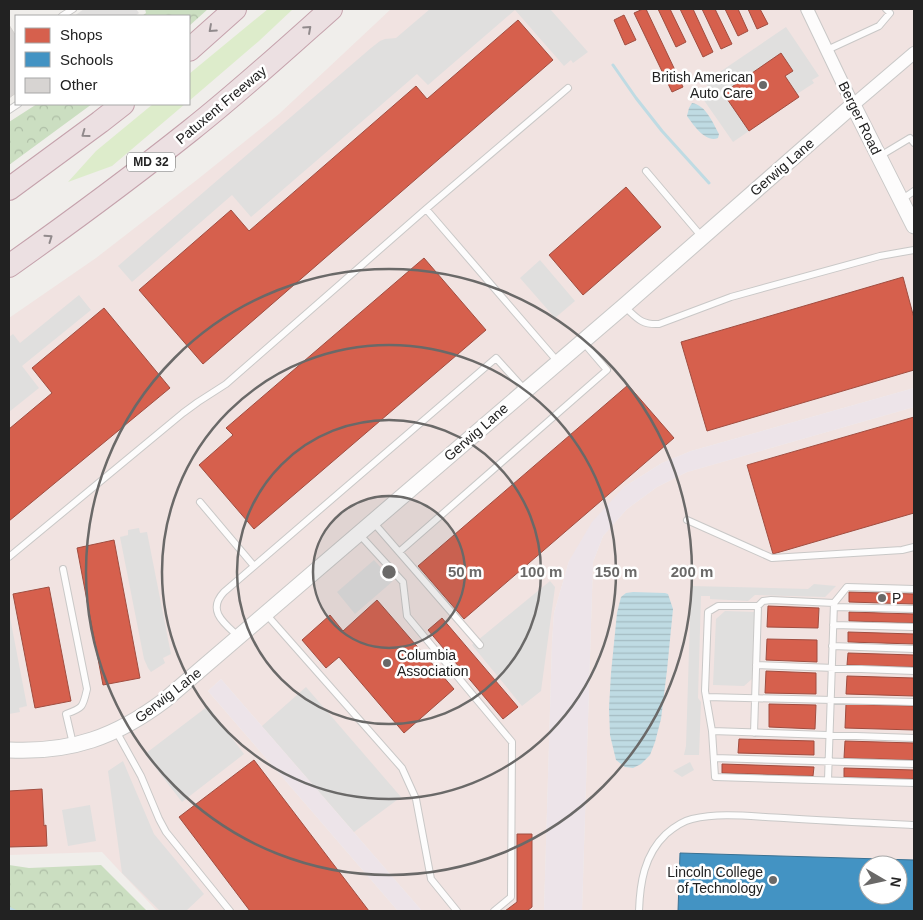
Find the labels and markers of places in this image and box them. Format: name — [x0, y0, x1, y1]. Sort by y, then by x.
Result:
place label: British American Auto Care — [652, 69, 753, 101]
marker: British American Auto Care — [757, 79, 769, 91]
centre of rings — [380, 563, 398, 581]
place label: P — [892, 590, 901, 606]
marker: P — [876, 592, 888, 604]
place label: Columbia Association — [397, 647, 469, 679]
marker: Columbia Association — [381, 657, 393, 669]
place label: Lincoln College of Technology — [667, 864, 763, 896]
marker: Lincoln College of Technology — [767, 874, 779, 886]

